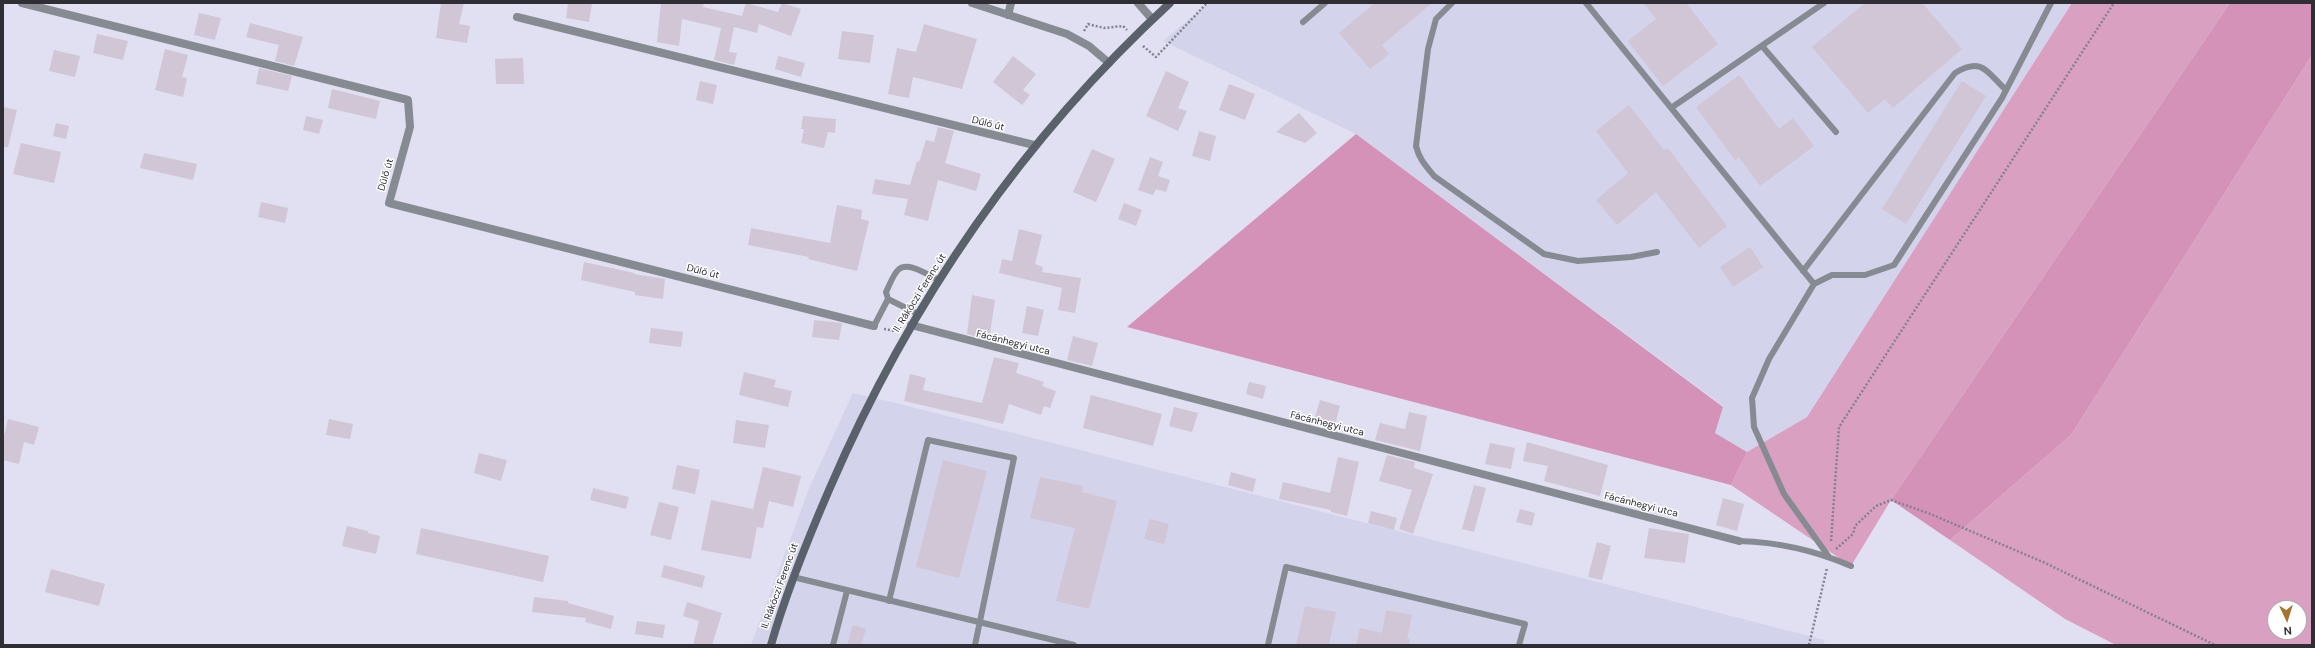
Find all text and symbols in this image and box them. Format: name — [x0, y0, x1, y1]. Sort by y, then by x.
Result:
street label: Dűlő út — [970, 114, 1006, 134]
street label: Dűlő út — [376, 157, 396, 193]
street label: II. Rákóczi Ferenc út — [891, 252, 949, 334]
street label: Dűlő út — [685, 262, 721, 282]
street label: Fácánhegyi utca — [975, 328, 1051, 358]
street label: Fácánhegyi utca — [1289, 409, 1365, 439]
street label: Fácánhegyi utca — [1603, 490, 1679, 520]
street label: II. Rákóczi Ferenc út — [759, 542, 801, 630]
north arrow — [2267, 600, 2307, 640]
text: N — [2283, 624, 2292, 638]

